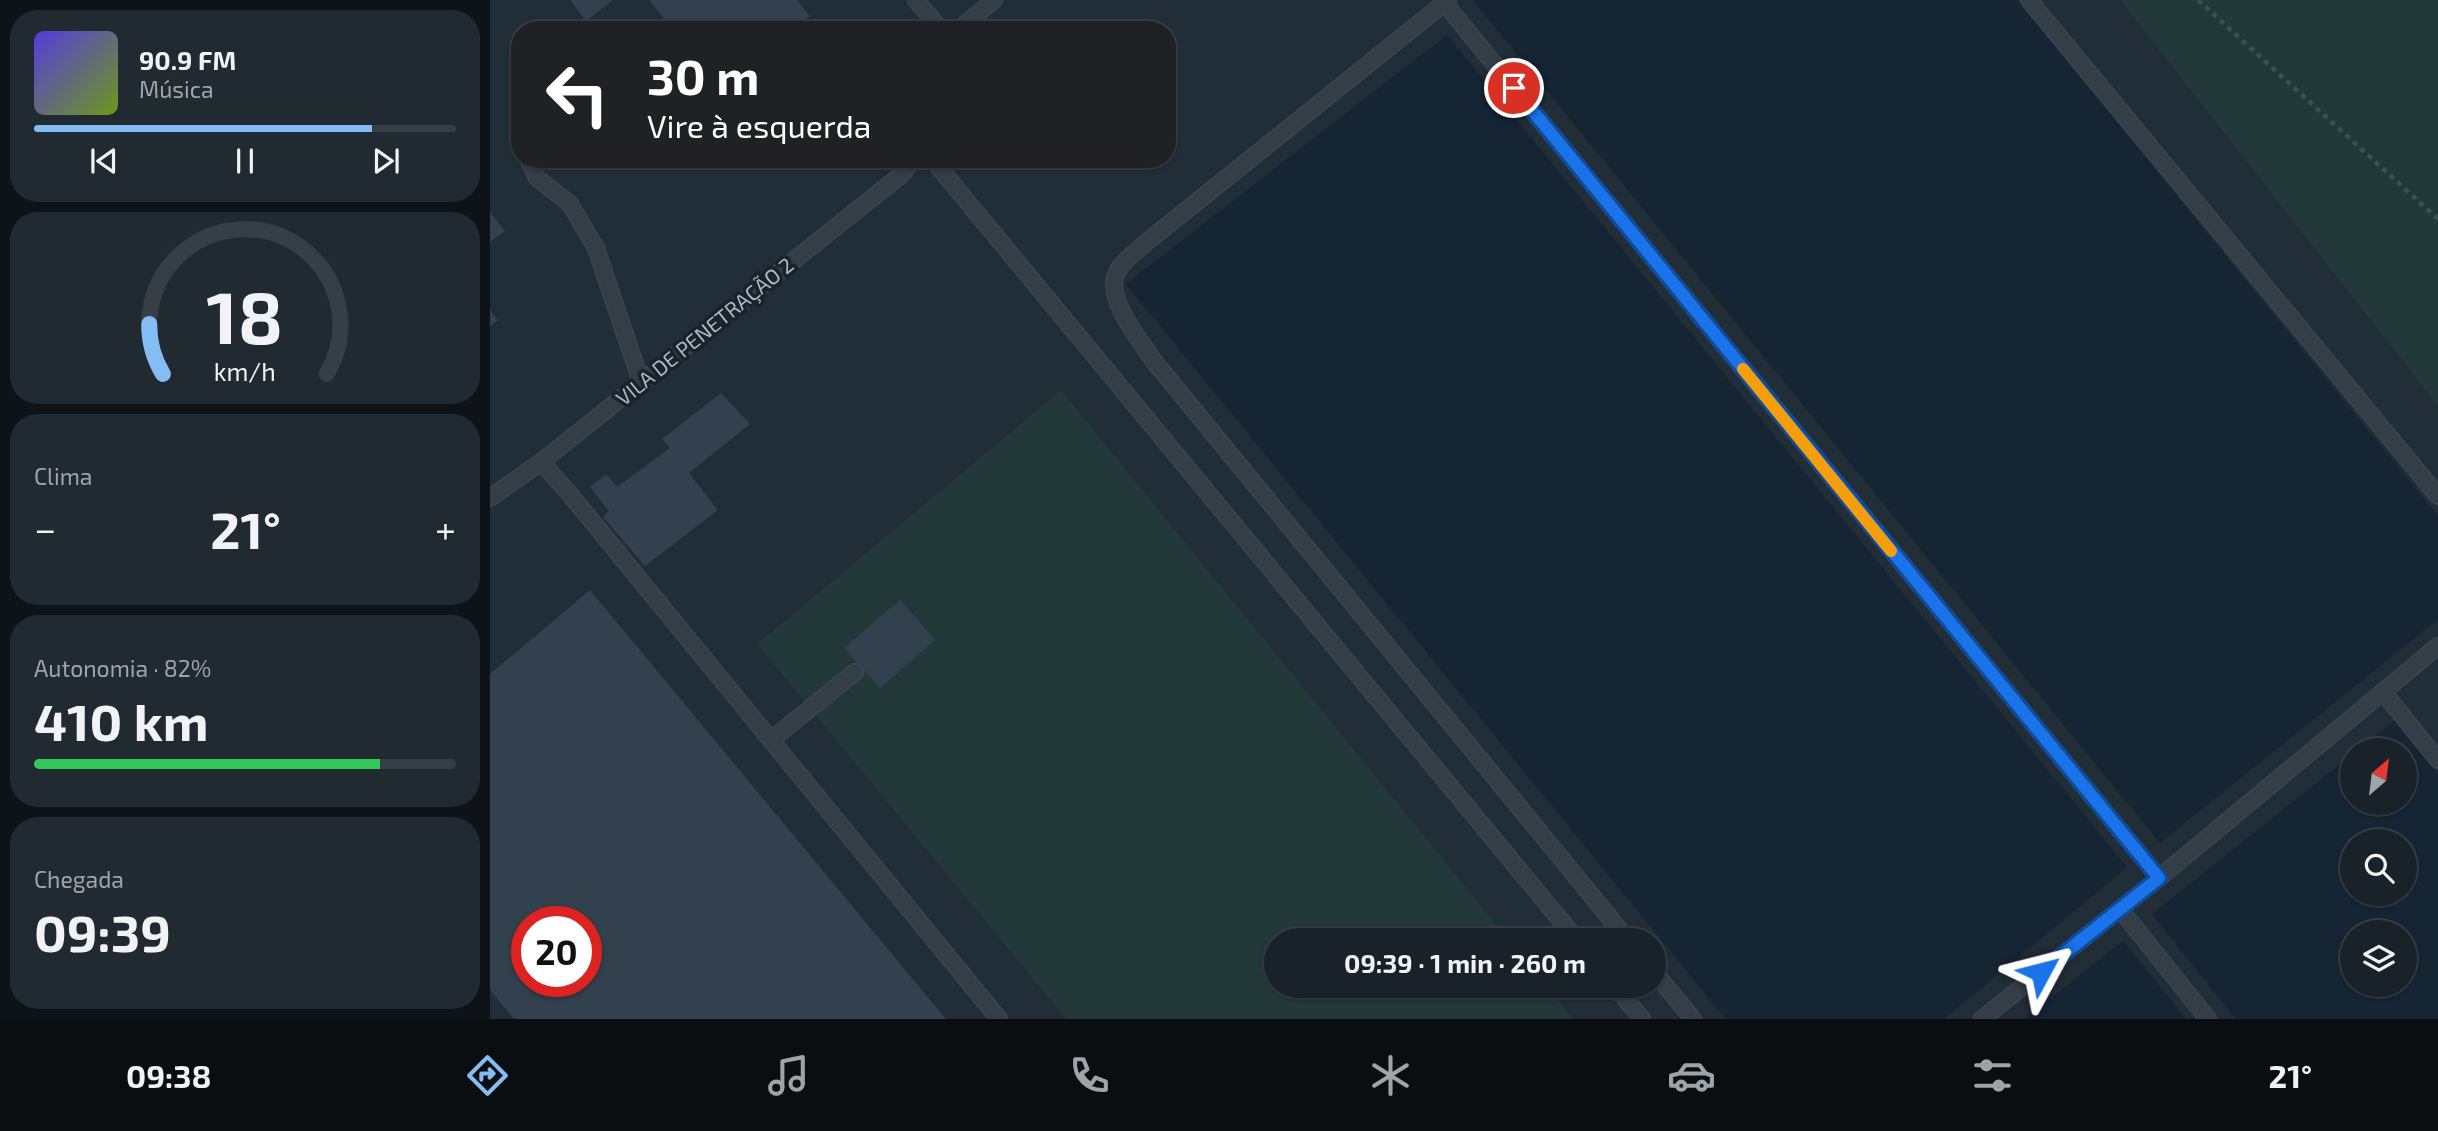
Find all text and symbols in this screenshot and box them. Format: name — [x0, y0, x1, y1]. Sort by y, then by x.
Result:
text: 90.9 FM — [139, 44, 236, 75]
text: 30 m — [647, 46, 759, 105]
icon: left — [532, 49, 623, 140]
pin — [1484, 58, 1544, 118]
icon: arrive — [1495, 69, 1533, 107]
text: Música — [139, 75, 214, 103]
text: Vire à esquerda — [647, 106, 871, 144]
icon: previous — [85, 142, 123, 180]
icon: pause — [226, 142, 264, 180]
icon: next — [367, 142, 405, 180]
street label: VILA DE PENETRAÇÃO 2 — [610, 252, 799, 412]
text: 18 — [207, 271, 283, 359]
text: km/h — [214, 355, 276, 385]
text: Clima — [34, 462, 92, 490]
text: 21° — [210, 497, 281, 559]
text: − — [34, 505, 56, 551]
text: + — [435, 505, 456, 551]
text: Autonomia · 82% — [34, 654, 211, 682]
text: 410 km — [34, 689, 209, 751]
north arrow — [2340, 738, 2417, 816]
map controls — [2340, 738, 2417, 997]
button: search — [2340, 829, 2417, 906]
text: Chegada — [34, 865, 124, 893]
text: 09:39 — [34, 900, 171, 962]
speed limit sign: 20 — [511, 906, 602, 997]
button: layers — [2340, 920, 2417, 997]
position arrow — [2004, 935, 2078, 1009]
text: 09:39 · 1 min · 260 m — [1344, 947, 1586, 978]
icon: directions — [463, 1051, 512, 1100]
icon: music — [764, 1051, 813, 1100]
icon: phone — [1065, 1051, 1114, 1100]
icon: climate — [1366, 1051, 1415, 1100]
icon: car — [1667, 1051, 1716, 1100]
icon: filters — [1968, 1051, 2017, 1100]
text: 09:38 — [126, 1056, 211, 1094]
text: 21° — [2269, 1056, 2312, 1094]

